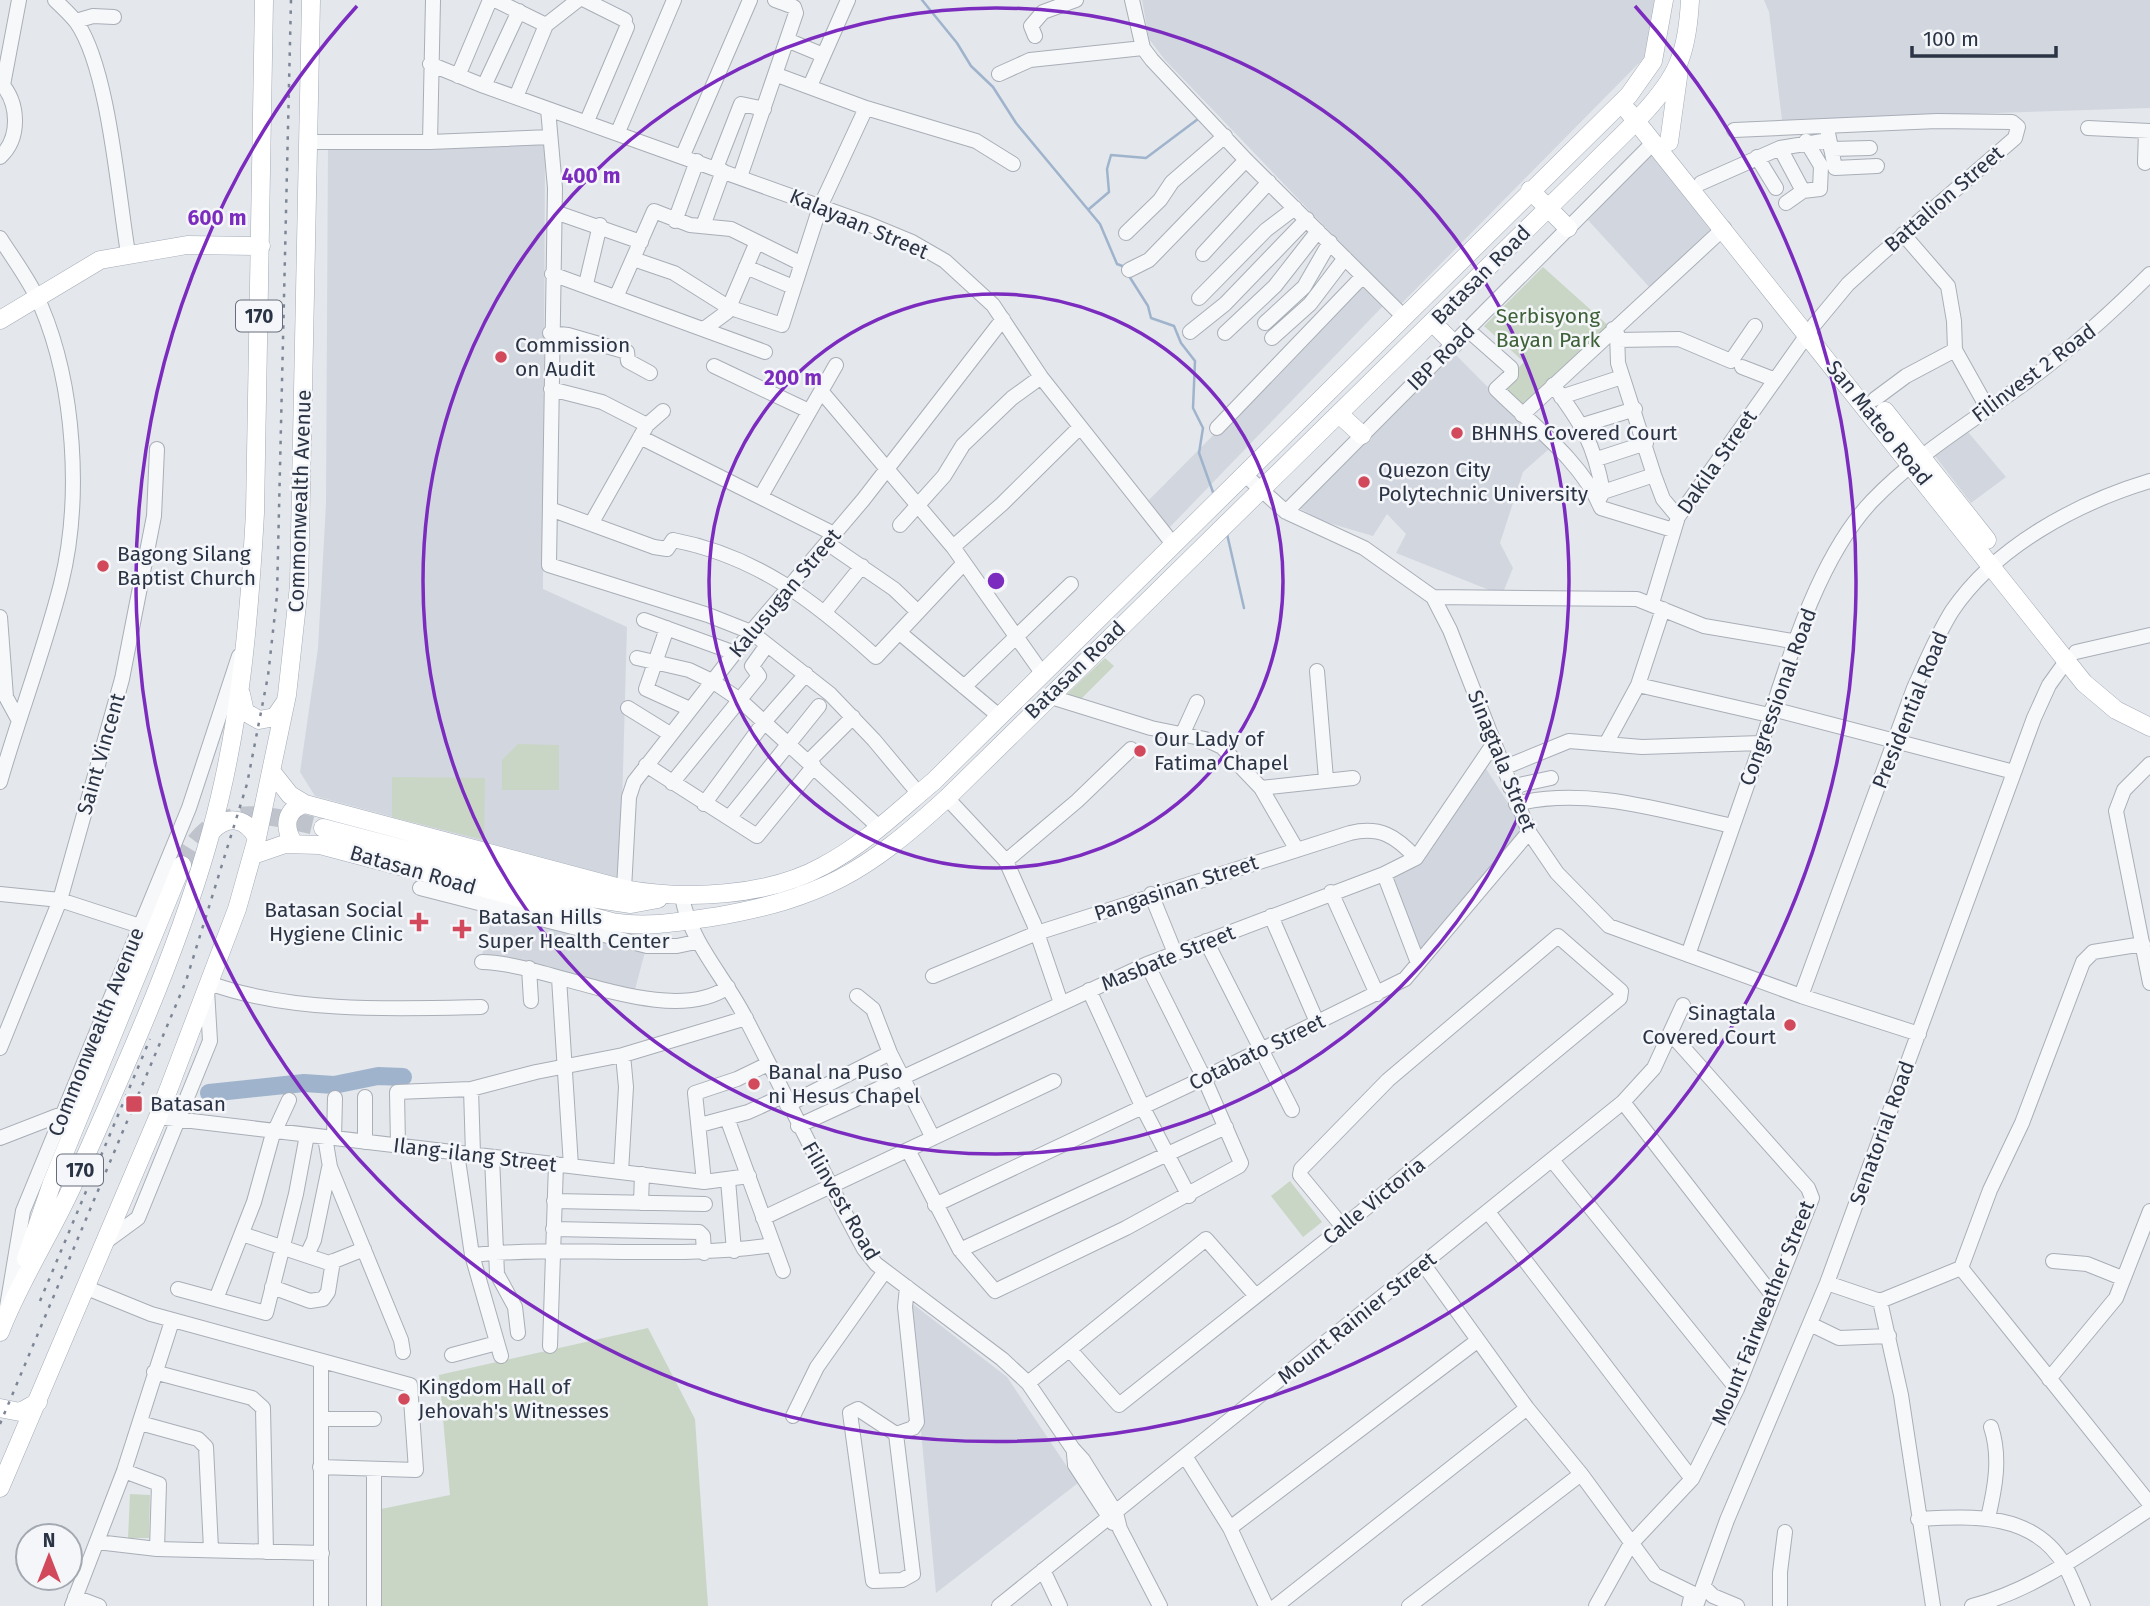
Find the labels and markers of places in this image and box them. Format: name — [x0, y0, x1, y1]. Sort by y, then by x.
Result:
place label: Commission on Audit — [515, 332, 630, 382]
marker: Commission on Audit — [493, 349, 509, 365]
place label: BHNHS Covered Court — [1471, 420, 1678, 446]
marker: BHNHS Covered Court — [1449, 425, 1465, 441]
place label: Quezon City Polytechnic University — [1378, 457, 1589, 507]
marker: Quezon City Polytechnic University — [1356, 474, 1372, 490]
place label: Bagong Silang Baptist Church — [117, 541, 256, 591]
marker: Bagong Silang Baptist Church — [95, 558, 111, 574]
centre of rings — [984, 569, 1008, 593]
place label: Our Lady of Fatima Chapel — [1154, 726, 1288, 776]
marker: Our Lady of Fatima Chapel — [1132, 743, 1148, 759]
place label: Batasan Social Hygiene Clinic — [264, 897, 403, 947]
place label: Batasan Hills Super Health Center — [478, 904, 670, 954]
marker: Batasan Social Hygiene Clinic — [409, 912, 429, 932]
marker: Batasan Hills Super Health Center — [452, 919, 472, 939]
place label: Sinagtala Covered Court — [1642, 1000, 1776, 1050]
marker: Sinagtala Covered Court — [1782, 1017, 1798, 1033]
place label: Banal na Puso ni Hesus Chapel — [768, 1059, 920, 1109]
marker: Banal na Puso ni Hesus Chapel — [746, 1076, 762, 1092]
place label: Batasan — [150, 1091, 226, 1117]
marker: Batasan — [124, 1094, 144, 1114]
place label: Kingdom Hall of Jehovah's Witnesses — [418, 1374, 609, 1424]
marker: Kingdom Hall of Jehovah's Witnesses — [396, 1391, 412, 1407]

